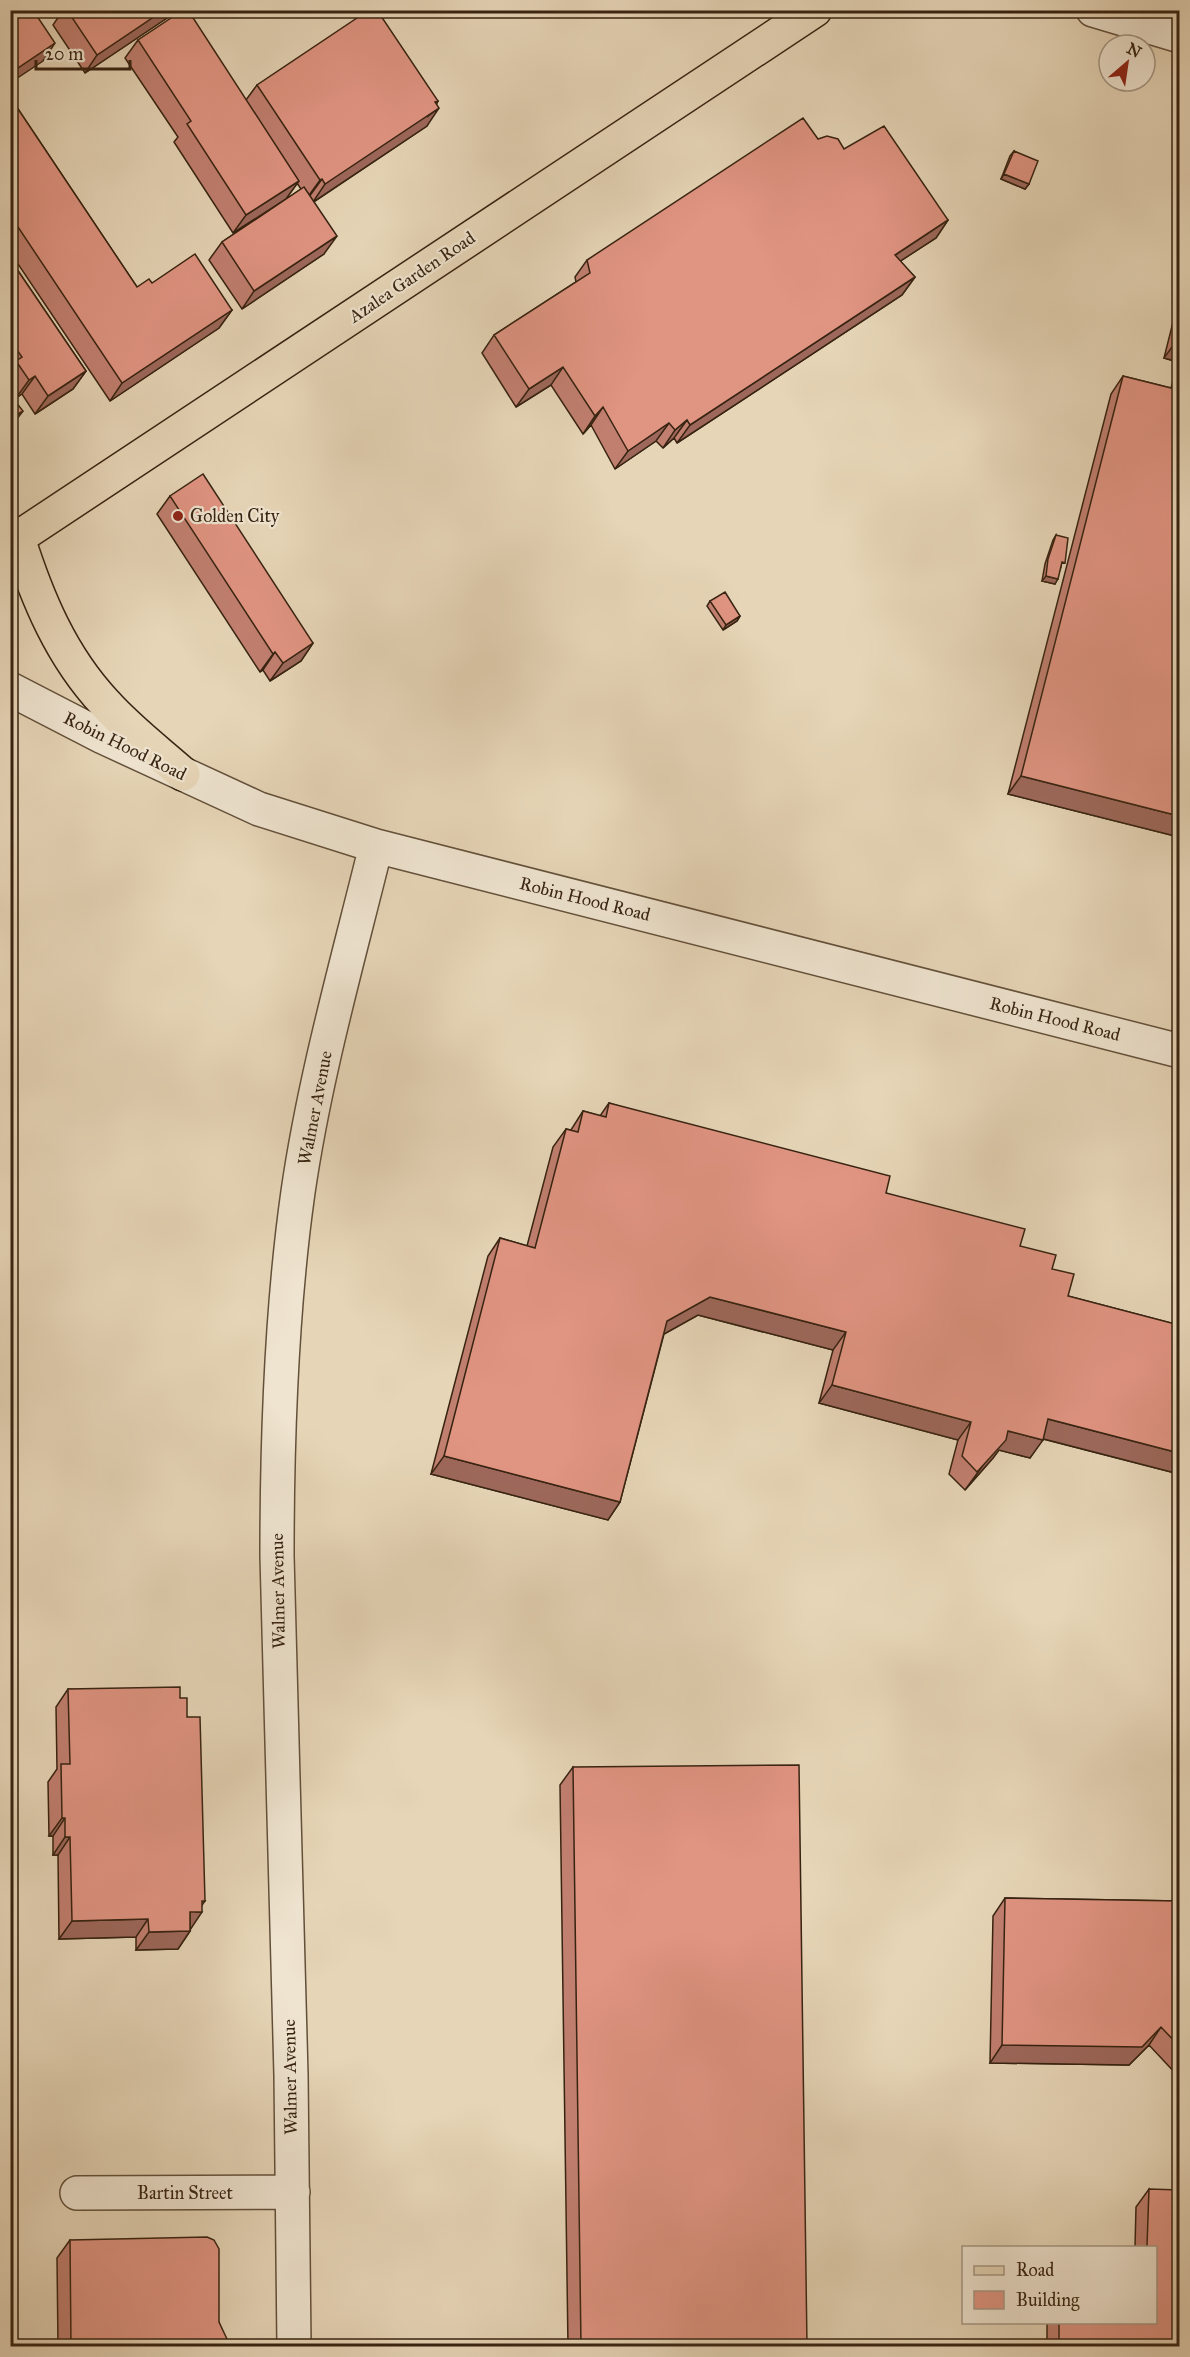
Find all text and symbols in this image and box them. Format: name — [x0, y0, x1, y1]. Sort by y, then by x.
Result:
scale bar — [36, 33, 130, 71]
north arrow — [1097, 33, 1157, 93]
text: N — [1123, 39, 1145, 62]
text: 20 m — [45, 43, 83, 65]
street label: Azalea Garden Road — [344, 227, 479, 328]
place label: Golden City — [190, 505, 280, 527]
marker: Golden City — [171, 509, 185, 523]
street label: Robin Hood Road — [60, 707, 190, 785]
street label: Robin Hood Road — [517, 872, 653, 926]
street label: Robin Hood Road — [987, 992, 1123, 1046]
street label: Walmer Avenue — [293, 1049, 337, 1167]
street label: Walmer Avenue — [266, 1533, 290, 1649]
street label: Walmer Avenue — [278, 2019, 302, 2135]
street label: Bartin Street — [137, 2182, 234, 2204]
legend — [962, 2246, 1157, 2324]
text: Road — [1016, 2259, 1054, 2281]
text: Building — [1016, 2289, 1080, 2312]

